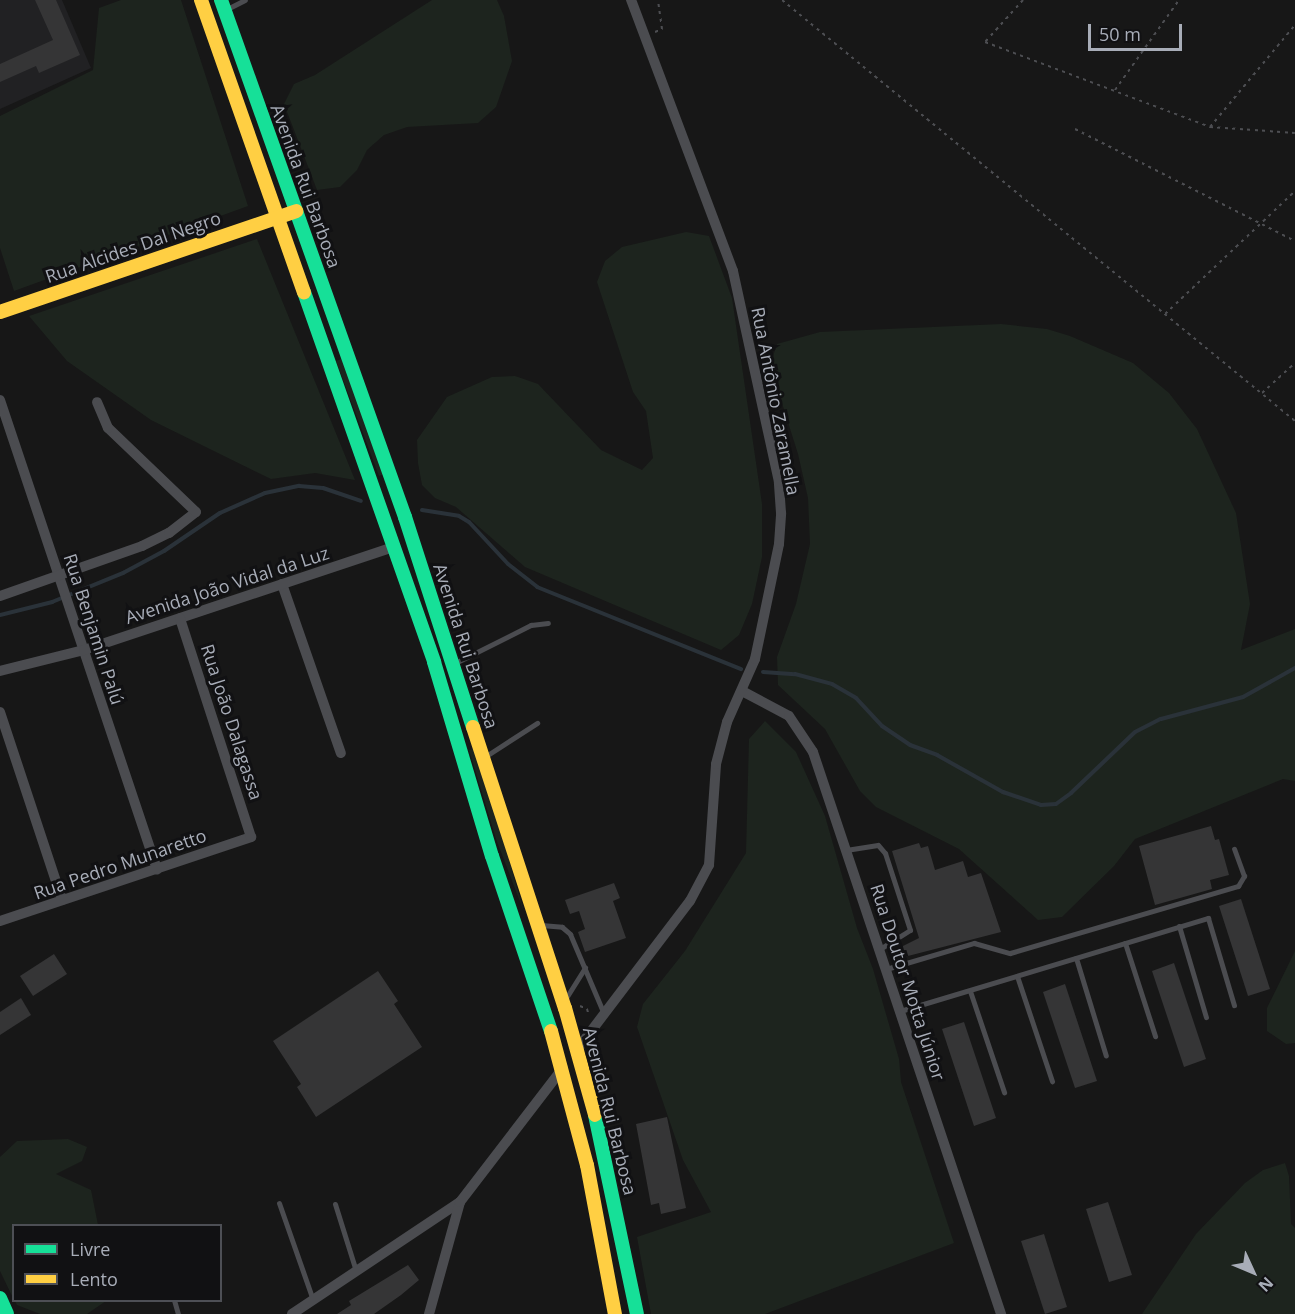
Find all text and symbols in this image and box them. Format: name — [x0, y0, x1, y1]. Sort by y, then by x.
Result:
scale bar — [1091, 12, 1186, 50]
text: 50 m — [1099, 22, 1141, 46]
street label: Avenida Rui Barbosa — [266, 101, 346, 271]
street label: Rua Alcides Dal Negro — [42, 207, 224, 287]
street label: Rua Antônio Zaramella — [747, 305, 805, 497]
street label: Avenida João Vidal da Luz — [122, 542, 332, 628]
street label: Rua Benjamin Palú — [59, 551, 129, 707]
street label: Avenida Rui Barbosa — [429, 561, 503, 731]
street label: Rua João Dalagassa — [197, 641, 267, 803]
street label: Rua Pedro Munaretto — [31, 824, 209, 904]
street label: Rua Doutor Motta Júnior — [866, 881, 950, 1083]
street label: Avenida Rui Barbosa — [579, 1025, 641, 1197]
legend — [12, 1224, 222, 1302]
text: Livre — [70, 1237, 110, 1261]
north arrow — [1223, 1242, 1283, 1302]
text: Lento — [70, 1267, 118, 1291]
text: N — [1254, 1272, 1278, 1297]

